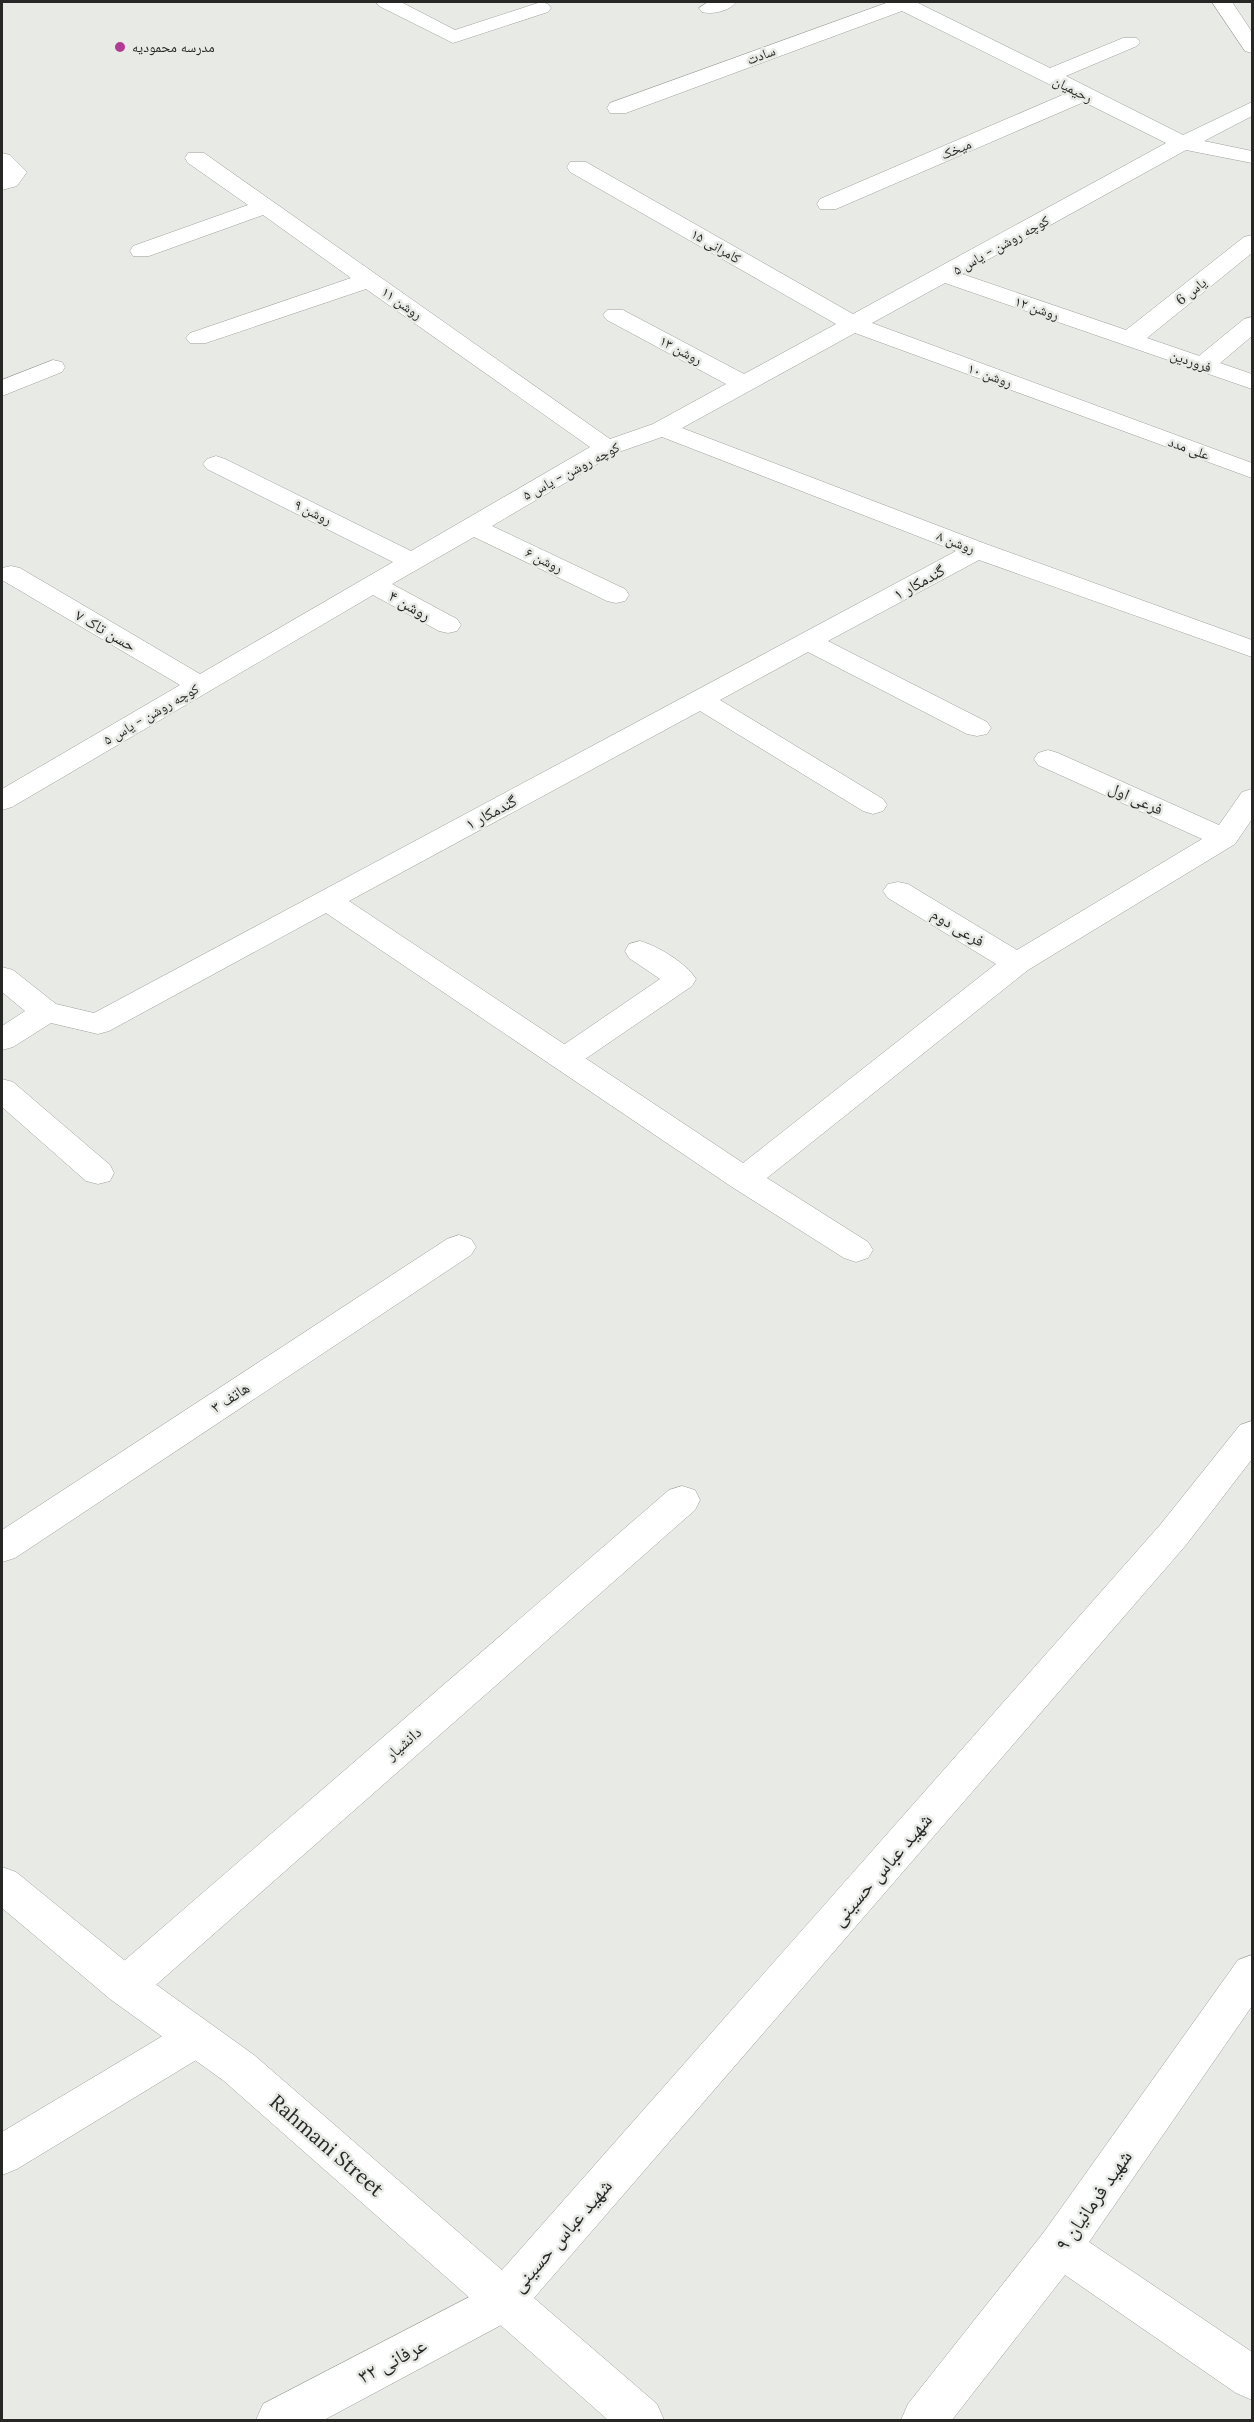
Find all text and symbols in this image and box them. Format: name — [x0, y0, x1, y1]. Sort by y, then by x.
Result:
place label: مدرسه محمودیه — [132, 38, 215, 56]
marker: مدرسه محمودیه — [113, 40, 127, 54]
street label: سادت — [744, 42, 778, 68]
street label: رحیمیان — [1050, 71, 1096, 107]
street label: میخک — [938, 135, 974, 163]
street label: کوچه روشن - یاس ۵ — [950, 211, 1052, 279]
street label: کامرانی ۱۵ — [688, 225, 744, 268]
street label: یاس 6 — [1172, 273, 1210, 309]
street label: روشن ۱۱ — [378, 283, 426, 323]
street label: روشن ۱۲ — [1013, 292, 1061, 324]
street label: روشن ۱۳ — [657, 331, 705, 369]
street label: فروردین — [1168, 346, 1214, 376]
street label: روشن ۱۰ — [965, 359, 1015, 391]
street label: علی مدد — [1166, 432, 1212, 464]
street label: کوچه روشن - یاس ۵ — [519, 438, 623, 504]
street label: روشن ۹ — [291, 495, 335, 529]
street label: روشن ۸ — [934, 527, 978, 557]
street label: روشن ۶ — [522, 543, 566, 577]
street label: گندمکار ۱ — [890, 560, 948, 604]
street label: روشن ۴ — [385, 585, 435, 626]
street label: حسن تاک ۷ — [72, 605, 140, 656]
street label: کوچه روشن - یاس ۵ — [100, 679, 202, 749]
street label: فرعی اول — [1105, 777, 1166, 820]
street label: گندمکار ۱ — [462, 790, 520, 834]
street label: فرعی دوم — [927, 903, 988, 951]
street label: هاتف ۳ — [207, 1377, 253, 1417]
street label: دانشیار — [380, 1722, 425, 1765]
street label: شهید عباس حسینی — [825, 1807, 937, 1931]
street label: Rahmani Street — [265, 2089, 389, 2201]
street label: شهید فرمانیان ۹ — [1049, 2145, 1137, 2255]
street label: شهید عباس حسینی — [505, 2173, 617, 2297]
street label: عرفانی ۳۲ — [353, 2332, 431, 2388]

